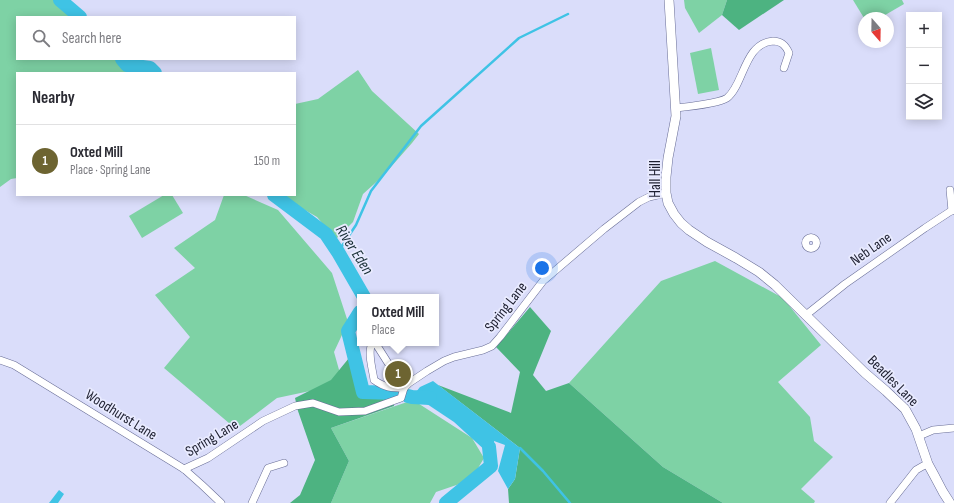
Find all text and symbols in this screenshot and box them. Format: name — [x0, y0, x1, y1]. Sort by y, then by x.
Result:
north arrow — [858, 12, 894, 48]
map controls — [906, 12, 942, 120]
button: + — [906, 12, 942, 48]
search box — [16, 16, 296, 60]
icon: search — [30, 27, 52, 49]
text: Search here — [62, 29, 122, 48]
button: − — [906, 48, 942, 84]
button: layers — [906, 84, 942, 120]
text: Nearby — [32, 88, 75, 108]
text: Oxted Mill — [70, 143, 123, 162]
text: 1 — [42, 153, 48, 169]
text: 150 m — [254, 153, 280, 169]
street label: Hall Hill — [646, 160, 665, 198]
text: Place · Spring Lane — [70, 162, 151, 178]
water label: River Eden — [331, 222, 377, 279]
street label: Neb Lane — [847, 228, 895, 270]
your location — [532, 258, 552, 278]
street label: Spring Lane — [481, 278, 531, 336]
popup — [357, 294, 439, 346]
text: Oxted Mill — [372, 303, 424, 322]
text: Place — [372, 322, 395, 338]
street label: Beadles Lane — [863, 351, 923, 411]
pin: 1 — [385, 359, 411, 389]
street label: Woodhurst Lane — [82, 385, 160, 445]
street label: Spring Lane — [182, 415, 242, 461]

